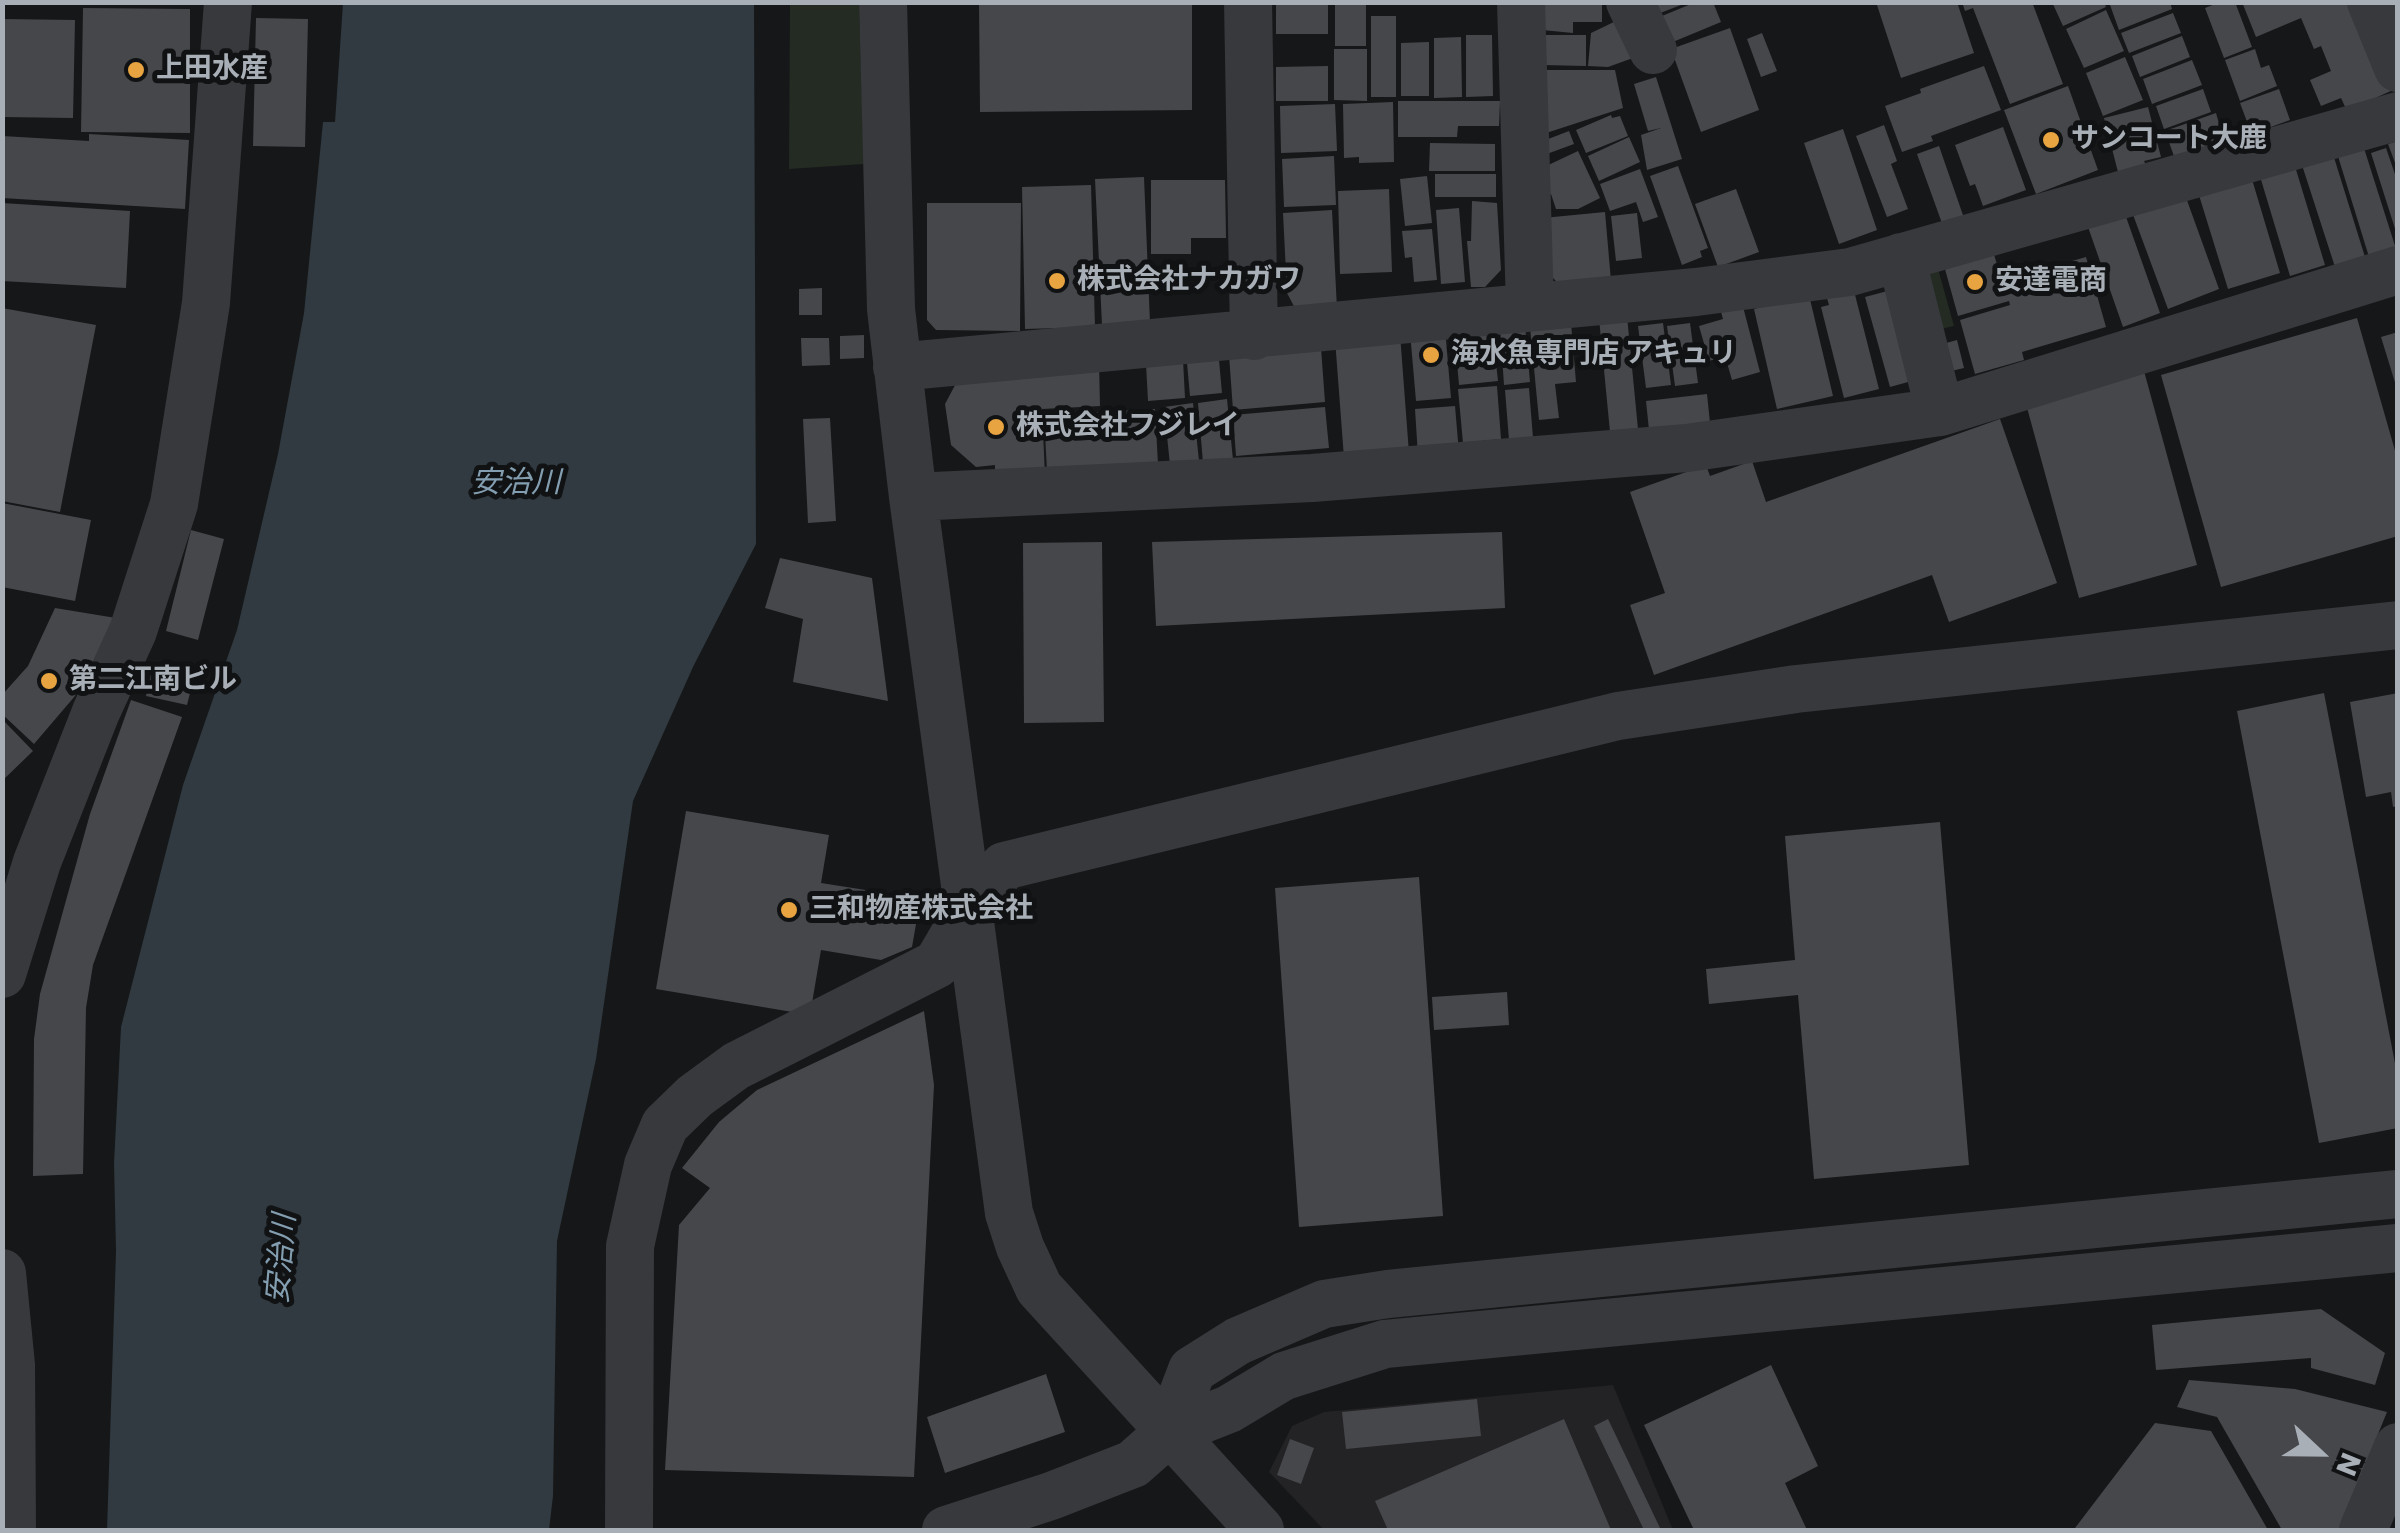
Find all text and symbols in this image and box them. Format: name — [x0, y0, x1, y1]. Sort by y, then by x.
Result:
place label: 上田水産 — [156, 53, 268, 87]
marker: 上田水産 — [125, 59, 147, 81]
place label: サンコート大鹿 — [2071, 123, 2267, 157]
marker: サンコート大鹿 — [2040, 129, 2062, 151]
place label: 株式会社ナカガワ — [1077, 264, 1301, 298]
place label: 安達電商 — [1995, 265, 2107, 299]
marker: 株式会社ナカガワ — [1046, 270, 1068, 292]
marker: 安達電商 — [1964, 271, 1986, 293]
place label: 海水魚専門店 アキュリ — [1451, 338, 1737, 372]
marker: 海水魚専門店 アキュリ — [1420, 344, 1442, 366]
place label: 株式会社フジレイ — [1016, 410, 1240, 444]
marker: 株式会社フジレイ — [985, 416, 1007, 438]
water label: 安治川 — [471, 466, 561, 502]
place label: 第二江南ビル — [69, 664, 237, 698]
marker: 第二江南ビル — [38, 670, 60, 692]
place label: 三和物産株式会社 — [809, 893, 1033, 927]
marker: 三和物産株式会社 — [778, 899, 800, 921]
water label: 安治川 — [261, 1213, 305, 1305]
north arrow — [2270, 1403, 2370, 1503]
text: N — [2326, 1447, 2370, 1481]

